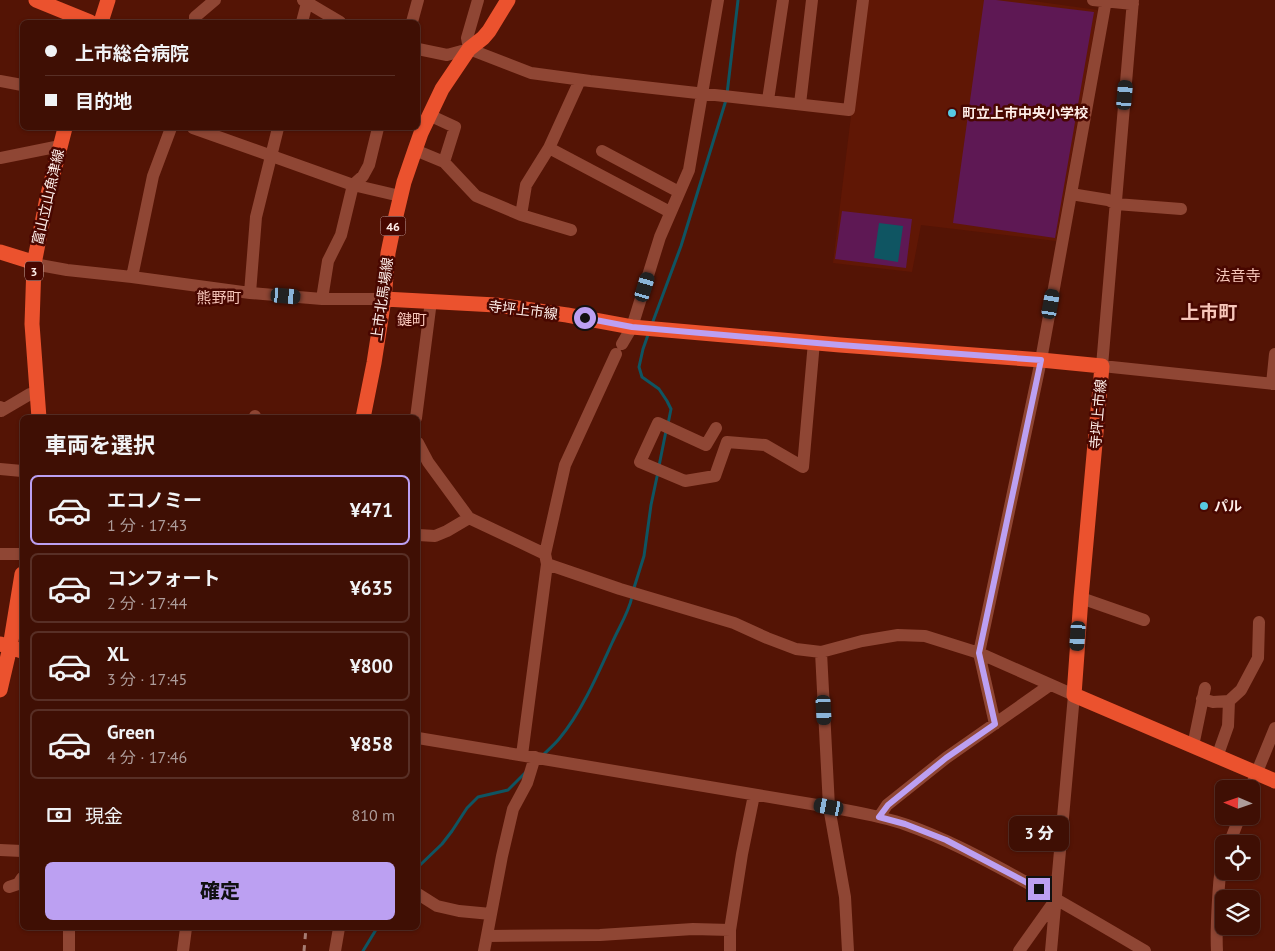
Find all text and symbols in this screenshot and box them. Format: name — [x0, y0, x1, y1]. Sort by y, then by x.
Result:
text: 上市総合病院 — [75, 41, 189, 65]
car — [1116, 79, 1133, 111]
text: 目的地 — [75, 89, 132, 113]
place label: 町立上市中央小学校 — [962, 104, 1088, 122]
marker: 町立上市中央小学校 — [946, 107, 958, 119]
street label: 富山立山魚津線 — [28, 147, 68, 247]
road number: 46 — [380, 217, 406, 236]
street label: 上市北馬場線 — [367, 256, 397, 342]
road number: 3 — [25, 262, 43, 280]
district label: 法音寺 — [1215, 266, 1261, 285]
car — [633, 270, 656, 304]
car — [270, 287, 301, 305]
district label: 熊野町 — [196, 288, 242, 307]
car — [1041, 288, 1060, 320]
street label: 寺坪上市線 — [487, 297, 559, 323]
district label: 上市町 — [1180, 300, 1238, 324]
route start — [574, 307, 596, 329]
district label: 鍵町 — [397, 310, 427, 329]
street label: 寺坪上市線 — [1086, 378, 1110, 450]
text: 車両を選択 — [45, 431, 155, 459]
icon: car — [47, 488, 92, 533]
text: エコノミー — [107, 488, 202, 512]
place label: パル — [1214, 497, 1242, 515]
text: ¥471 — [350, 498, 393, 522]
marker: パル — [1198, 500, 1210, 512]
text: 1 分 · 17:43 — [107, 515, 187, 535]
icon: car — [47, 566, 92, 611]
text: コンフォート — [107, 566, 220, 590]
text: ¥635 — [350, 576, 393, 600]
text: 2 分 · 17:44 — [107, 593, 187, 613]
car — [1069, 621, 1086, 651]
text: XL — [107, 642, 129, 666]
icon: car — [47, 644, 92, 689]
text: ¥800 — [350, 654, 393, 678]
text: 3 分 · 17:45 — [107, 669, 187, 689]
car — [815, 695, 832, 725]
text: Green — [107, 720, 155, 744]
icon: car — [47, 722, 92, 767]
text: ¥858 — [350, 732, 393, 756]
text: 4 分 · 17:46 — [107, 747, 187, 767]
north arrow — [1215, 780, 1260, 825]
map controls — [1215, 780, 1260, 935]
car — [812, 797, 845, 817]
icon: cash — [45, 801, 73, 829]
text: 現金 — [85, 804, 123, 828]
text: 810 m — [352, 805, 395, 825]
callout: 3 分 — [1009, 816, 1069, 852]
text: 3 分 — [1024, 823, 1054, 843]
button: locate — [1215, 835, 1260, 880]
button: 確定 — [45, 862, 395, 920]
route end — [1028, 878, 1050, 900]
button: layers — [1215, 890, 1260, 935]

